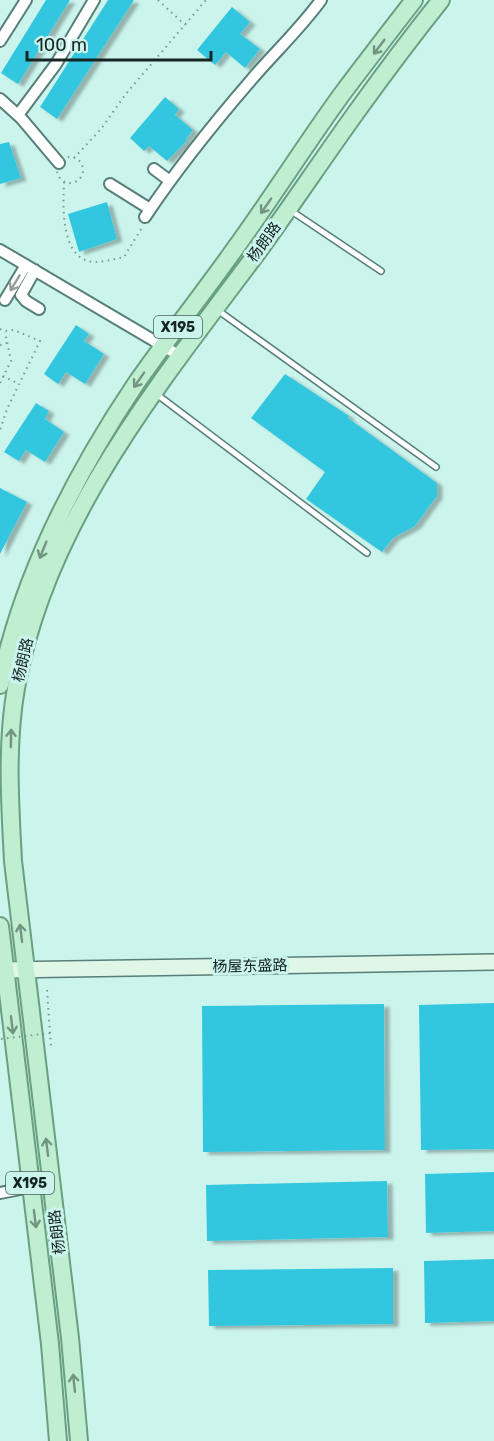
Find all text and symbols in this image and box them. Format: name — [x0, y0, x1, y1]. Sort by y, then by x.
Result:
scale bar — [27, 24, 212, 62]
text: 100 m — [36, 34, 87, 56]
one-way arrow — [372, 38, 385, 54]
one-way arrow — [260, 197, 272, 213]
street label: 杨朗路 — [243, 219, 285, 265]
one-way arrow — [9, 274, 21, 291]
road number: X195 — [154, 316, 202, 338]
one-way arrow — [133, 372, 145, 388]
one-way arrow — [37, 540, 48, 559]
street label: 杨朗路 — [9, 636, 37, 684]
one-way arrow — [5, 729, 17, 749]
one-way arrow — [15, 923, 26, 943]
street label: 杨屋东盛路 — [212, 956, 288, 976]
one-way arrow — [7, 1015, 18, 1035]
one-way arrow — [41, 1138, 52, 1158]
road number: X195 — [6, 1172, 54, 1194]
one-way arrow — [29, 1209, 40, 1229]
street label: 杨朗路 — [45, 1209, 69, 1255]
one-way arrow — [68, 1373, 79, 1393]

